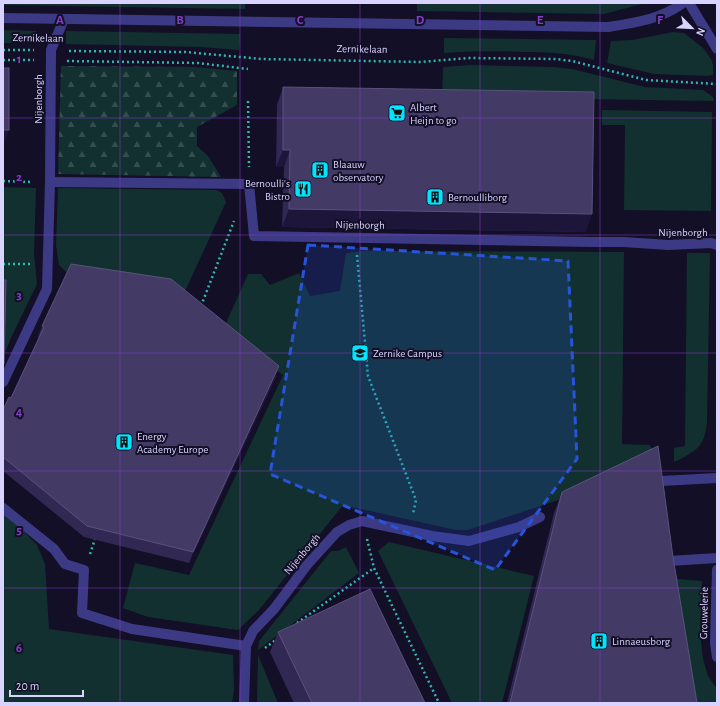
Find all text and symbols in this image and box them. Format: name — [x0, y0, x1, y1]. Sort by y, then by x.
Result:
north arrow — [672, 8, 712, 48]
text: A — [56, 14, 64, 27]
text: B — [176, 14, 184, 27]
text: C — [297, 14, 304, 27]
text: D — [416, 14, 425, 27]
text: E — [537, 14, 544, 27]
text: F — [657, 14, 664, 27]
text: N — [694, 26, 707, 38]
street label: Zernikelaan — [12, 32, 64, 44]
street label: Zernikelaan — [336, 43, 388, 55]
text: 1 — [17, 53, 21, 66]
street label: Nijenborgh — [33, 74, 44, 124]
place label: Albert Heijn to go — [410, 102, 457, 126]
supermarket icon: Albert Heijn to go — [387, 103, 407, 123]
place label: Blaauw observatory — [333, 159, 384, 183]
building icon: Blaauw observatory — [310, 160, 330, 180]
text: 2 — [16, 171, 22, 184]
place label: Bernoulli's Bistro — [245, 178, 290, 202]
restaurant icon: Bernoulli's Bistro — [293, 179, 313, 199]
building icon: Bernoulliborg — [425, 187, 445, 207]
place label: Bernoulliborg — [448, 192, 508, 203]
street label: Nijenborgh — [335, 219, 385, 231]
street label: Nijenborgh — [658, 227, 708, 238]
text: 3 — [16, 289, 22, 302]
school or university icon: Zernike Campus — [350, 343, 370, 363]
place label: Zernike Campus — [373, 348, 442, 359]
text: 4 — [16, 406, 23, 419]
place label: Energy Academy Europe — [137, 431, 208, 455]
building icon: Energy Academy Europe — [114, 432, 134, 452]
text: 5 — [16, 524, 22, 537]
street label: Nijenborgh — [282, 532, 322, 576]
street label: Grouwelerie — [698, 587, 710, 639]
building icon: Linnaeusborg — [589, 631, 609, 651]
place label: Linnaeusborg — [612, 636, 671, 647]
text: 6 — [16, 642, 22, 655]
scale bar — [10, 672, 83, 698]
text: 20 m — [16, 680, 39, 692]

